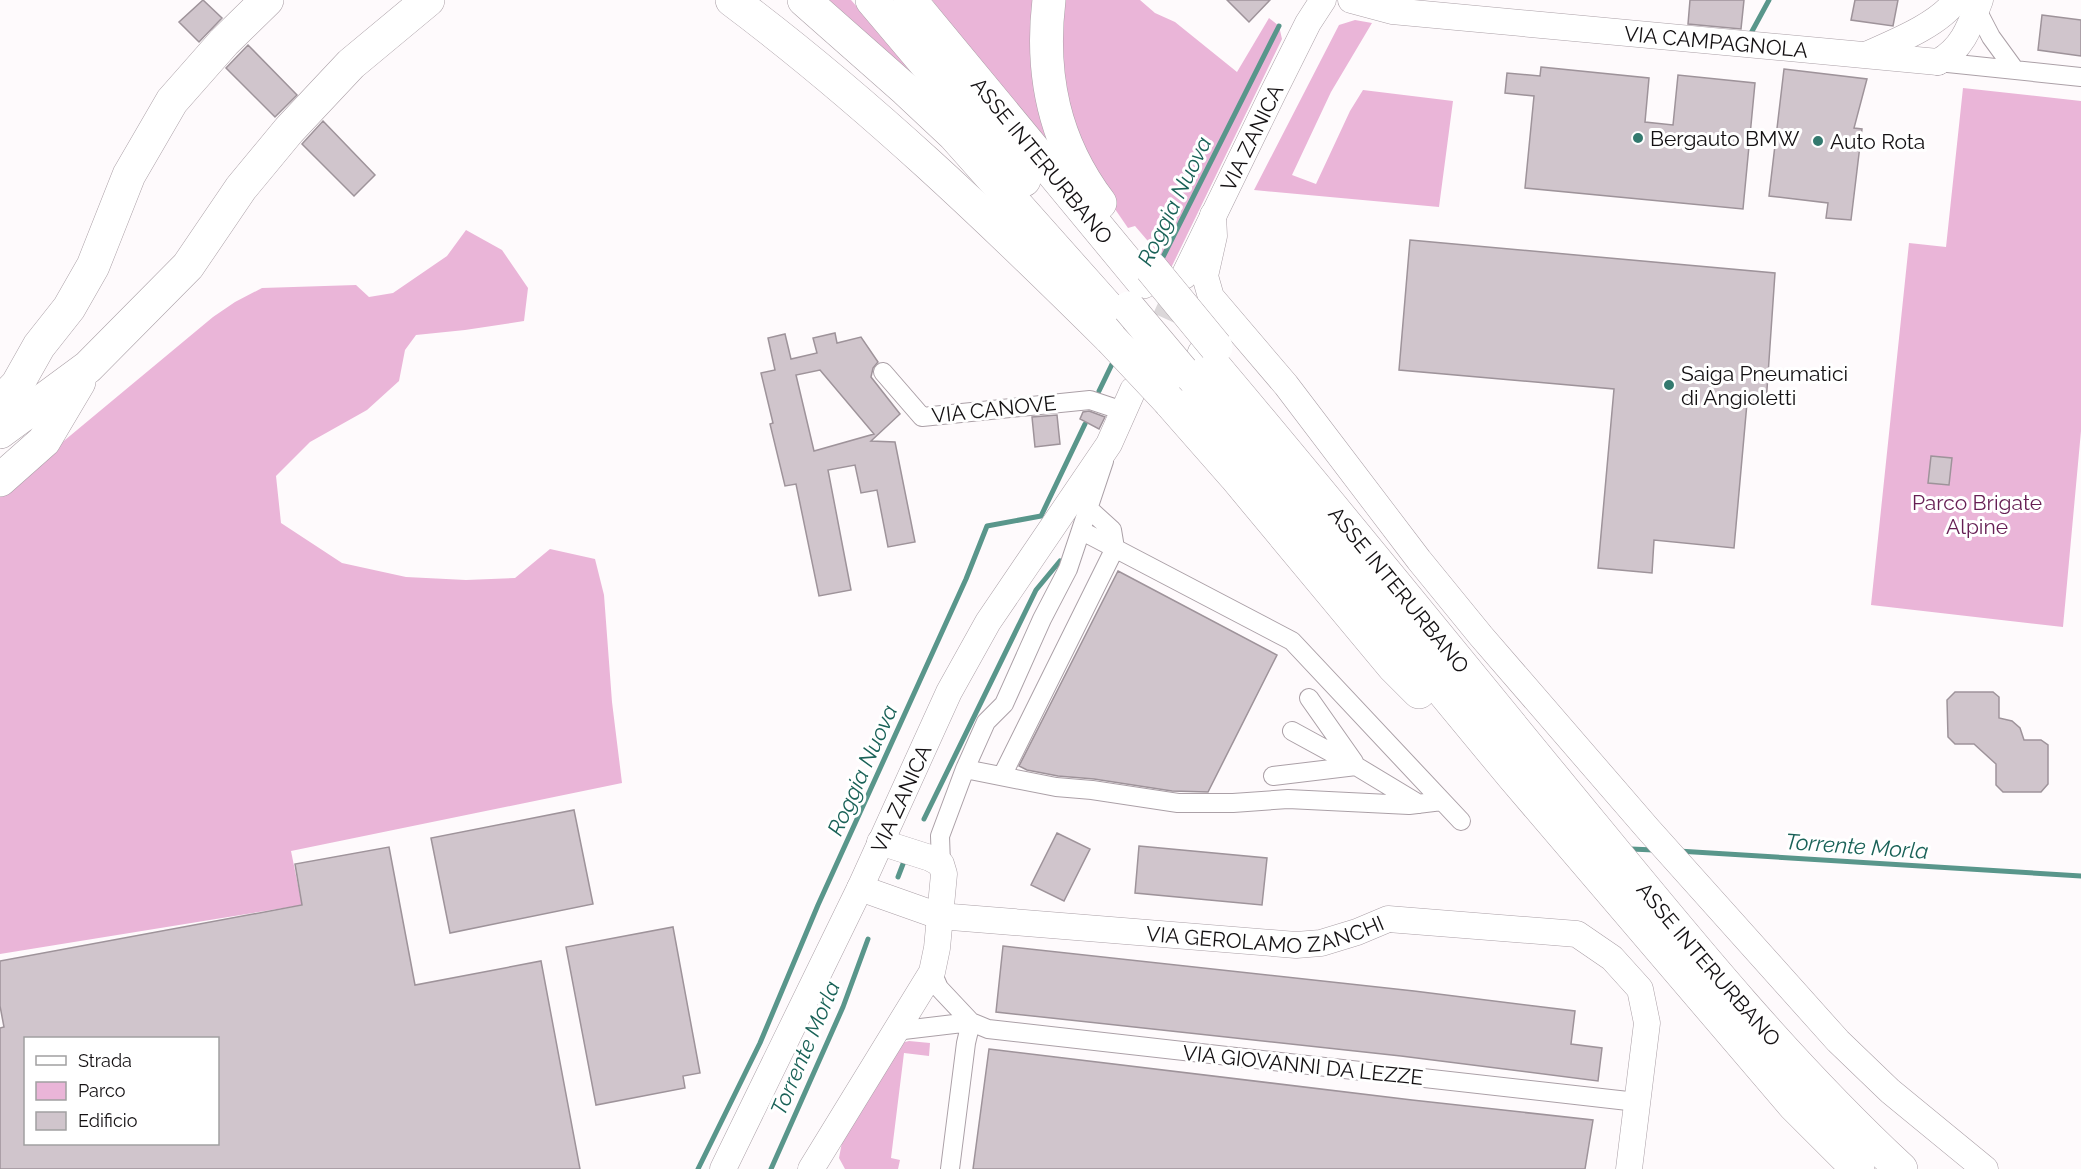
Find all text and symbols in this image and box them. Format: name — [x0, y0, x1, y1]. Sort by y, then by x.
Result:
street label: VIA CAMPAGNOLA — [1623, 20, 1809, 62]
street label: ASSE INTERURBANO — [967, 72, 1118, 248]
street label: VIA ZANICA — [1215, 80, 1288, 195]
place label: Bergauto BMW — [1650, 126, 1799, 151]
place label: Auto Rota — [1830, 129, 1925, 154]
marker: Bergauto BMW — [1631, 131, 1645, 145]
water label: Roggia Nuova — [1132, 132, 1216, 270]
marker: Auto Rota — [1811, 134, 1825, 148]
place label: Saiga Pneumatici di Angioletti — [1681, 361, 1848, 410]
marker: Saiga Pneumatici di Angioletti — [1662, 378, 1676, 392]
street label: VIA CANOVE — [930, 390, 1058, 428]
park label: Parco Brigate Alpine — [1912, 490, 2042, 539]
street label: ASSE INTERURBANO — [1324, 501, 1475, 678]
water label: Roggia Nuova — [822, 701, 902, 839]
street label: VIA ZANICA — [865, 741, 936, 856]
water label: Torrente Morla — [1785, 828, 1929, 864]
street label: ASSE INTERURBANO — [1632, 877, 1786, 1051]
street label: VIA GEROLAMO ZANCHI — [1145, 910, 1387, 958]
water label: Torrente Morla — [765, 977, 845, 1119]
legend — [24, 1037, 219, 1145]
street label: VIA GIOVANNI DA LEZZE — [1182, 1040, 1424, 1090]
text: Strada — [78, 1050, 132, 1071]
text: Parco — [78, 1080, 126, 1101]
text: Edificio — [78, 1110, 138, 1131]

